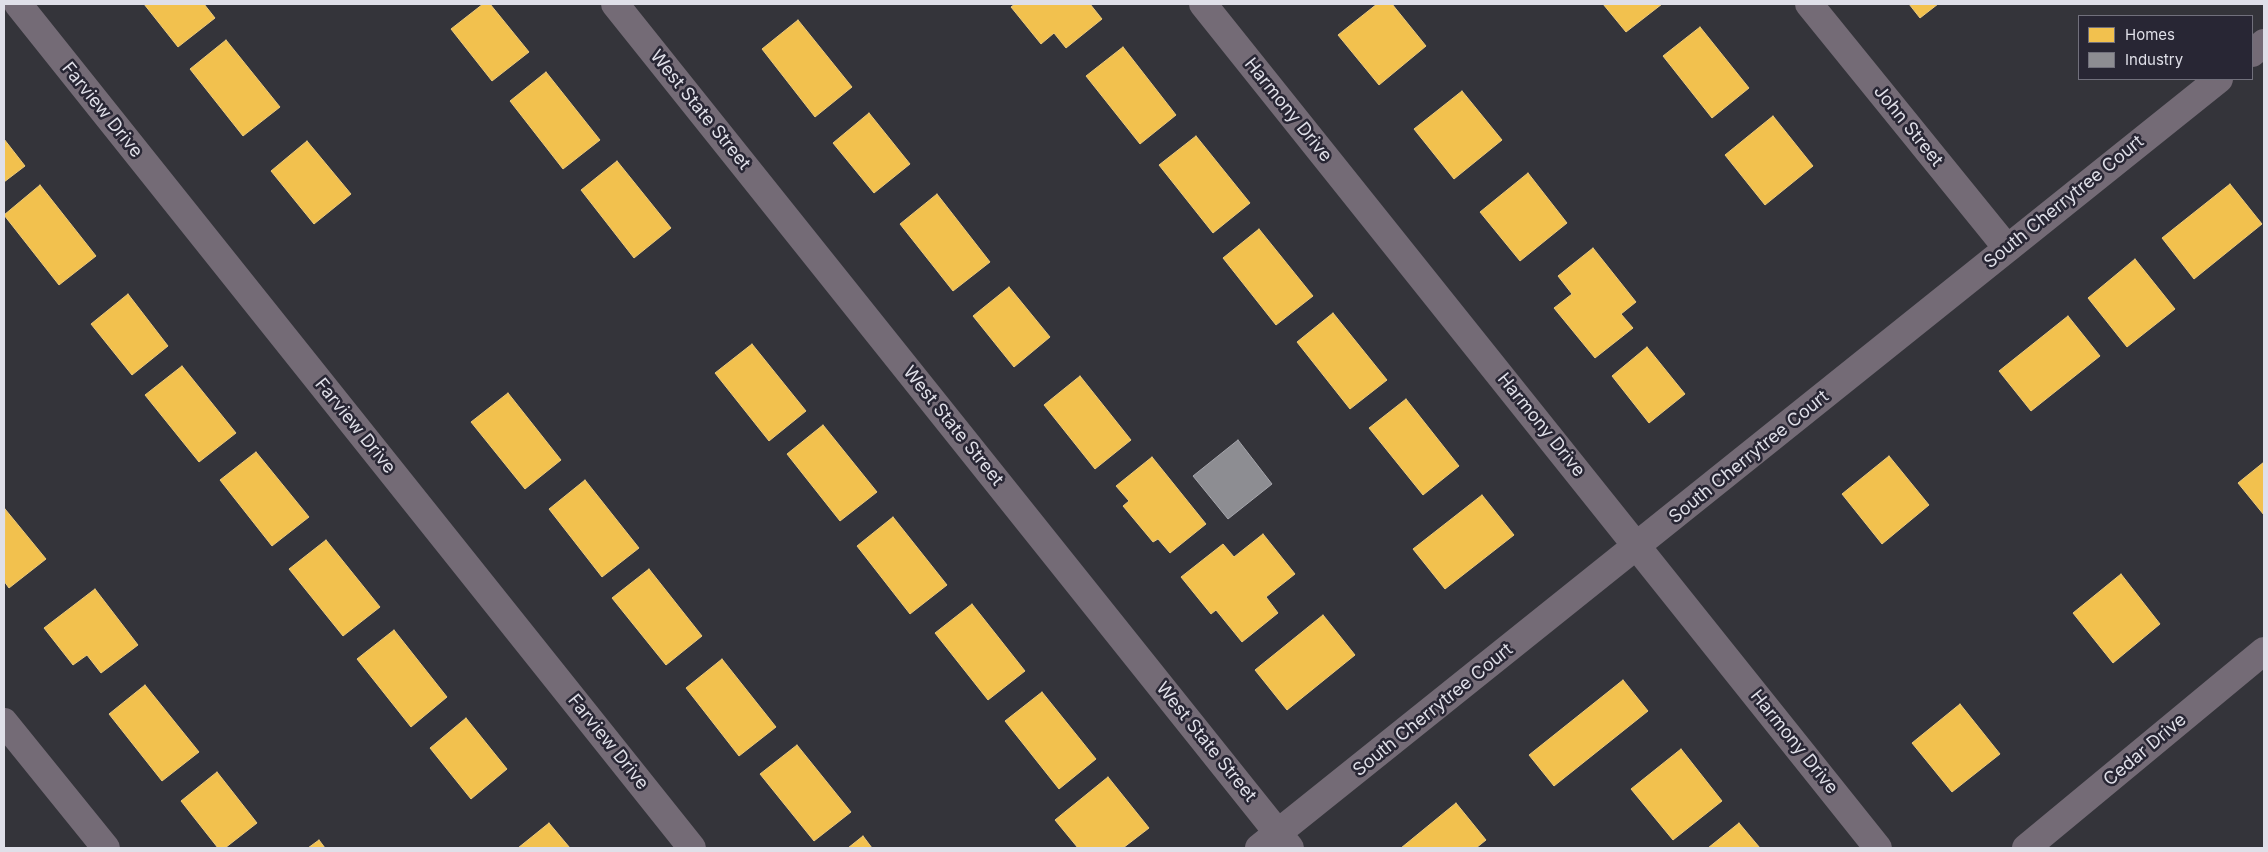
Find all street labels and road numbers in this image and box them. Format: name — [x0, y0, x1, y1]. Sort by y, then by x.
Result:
street label: West State Street — [645, 46, 755, 174]
street label: Harmony Drive — [1240, 54, 1336, 166]
street label: Farview Drive — [57, 58, 147, 162]
street label: John Street — [1869, 81, 1947, 171]
street label: South Cherrytree Court — [1980, 131, 2148, 273]
street label: West State Street — [898, 362, 1008, 490]
street label: Harmony Drive — [1493, 369, 1589, 481]
street label: Farview Drive — [310, 374, 400, 478]
street label: South Cherrytree Court — [1665, 386, 1833, 528]
street label: South Cherrytree Court — [1349, 639, 1517, 781]
street label: West State Street — [1151, 678, 1261, 806]
street label: Harmony Drive — [1746, 686, 1842, 798]
street label: Farview Drive — [563, 690, 653, 794]
street label: Cedar Drive — [2099, 709, 2191, 791]

